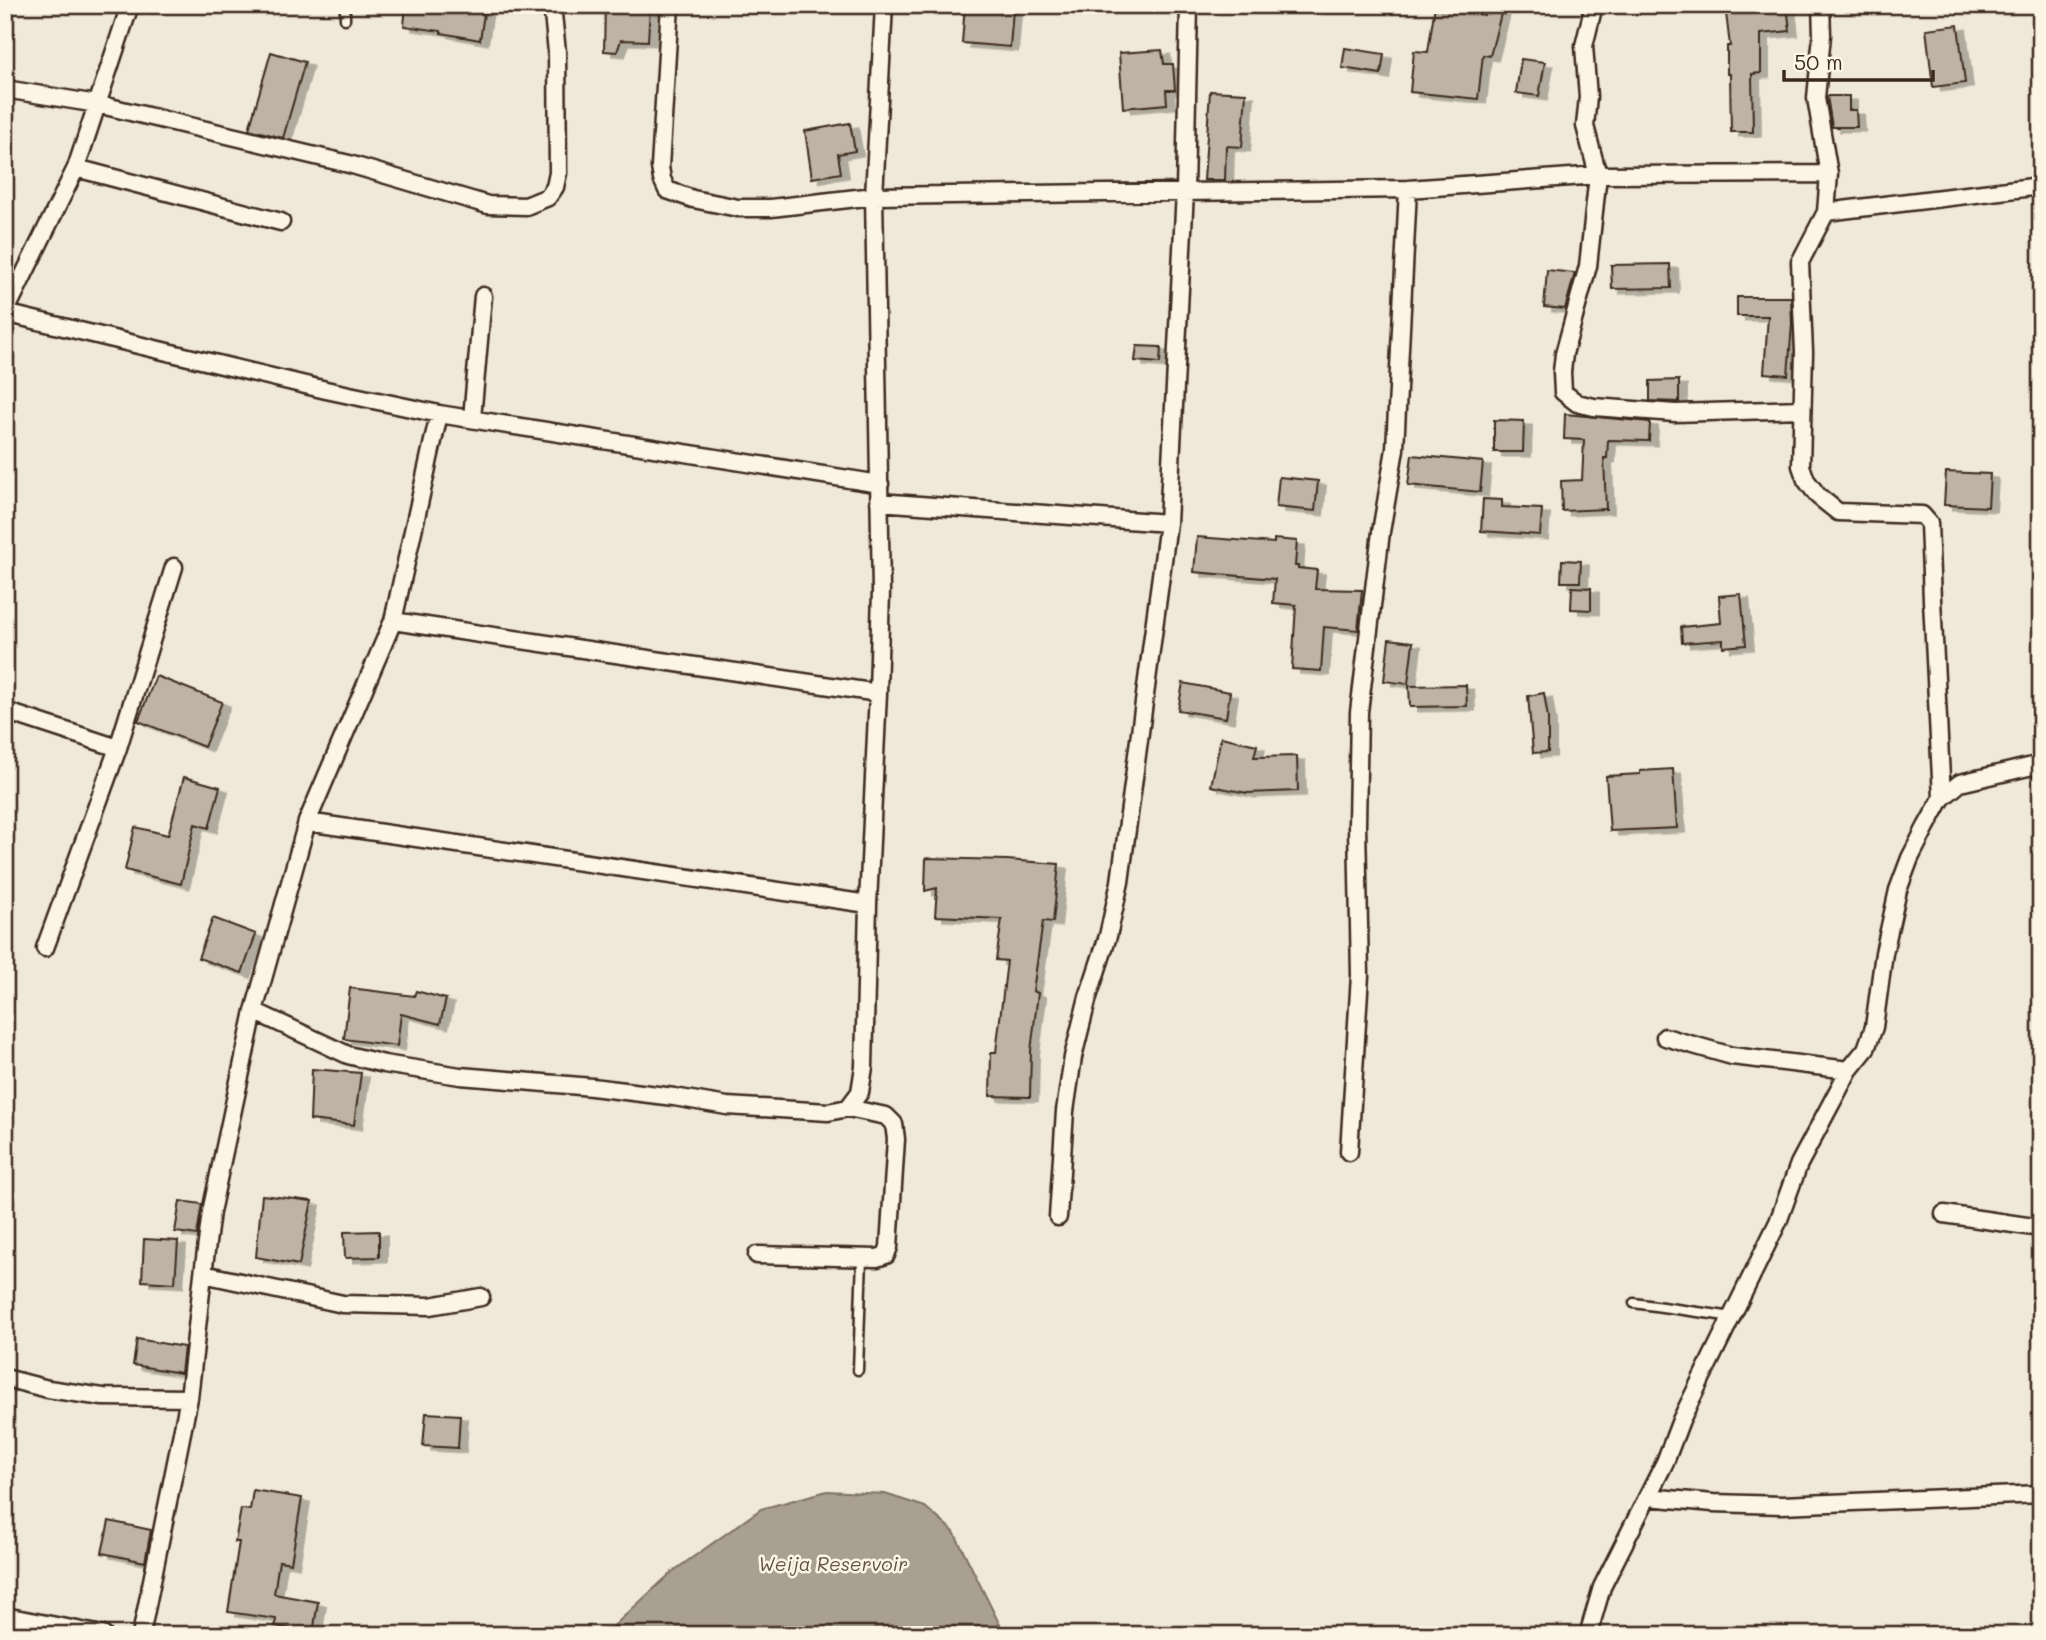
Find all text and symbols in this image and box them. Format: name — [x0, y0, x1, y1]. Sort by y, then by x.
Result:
scale bar — [1784, 38, 1932, 82]
text: 50 m — [1794, 48, 1843, 75]
water label: Weija Reservoir — [758, 1551, 908, 1576]

